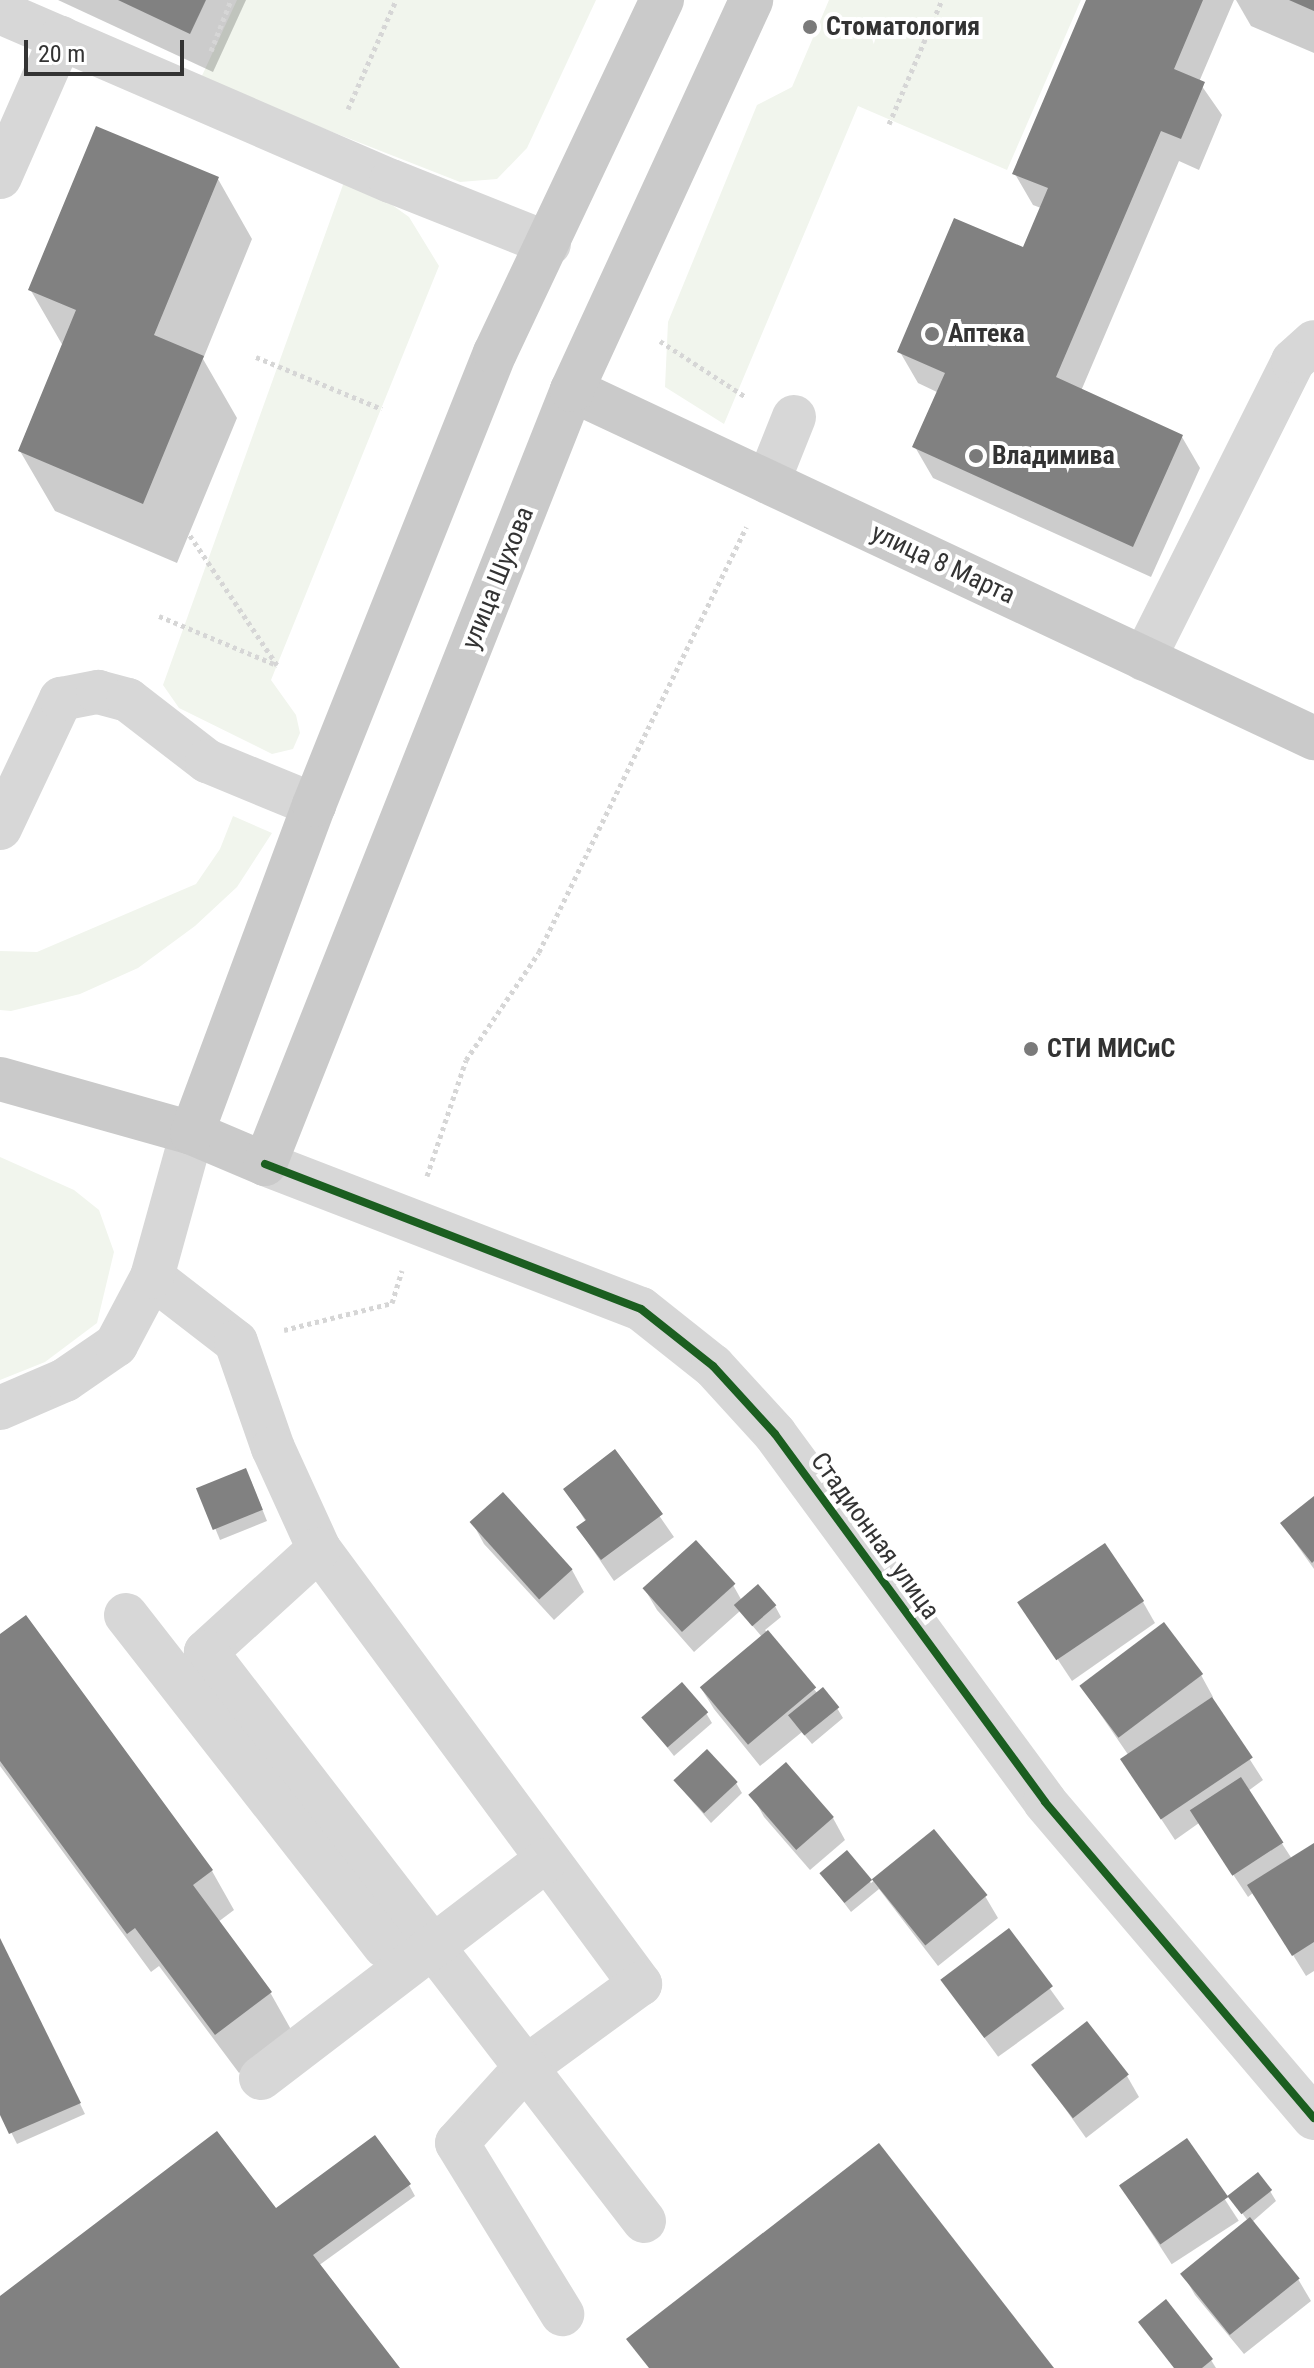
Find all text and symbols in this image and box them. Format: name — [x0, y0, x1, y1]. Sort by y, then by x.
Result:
place label: Стоматология — [826, 11, 980, 43]
marker: Стоматология — [801, 18, 819, 36]
scale bar — [28, 24, 188, 74]
text: 20 m — [38, 40, 85, 68]
place label: Аптека — [948, 318, 1025, 350]
marker: Аптека — [923, 325, 941, 343]
place label: Владимива — [992, 440, 1115, 472]
marker: Владимива — [967, 447, 985, 465]
street label: улица Шухова — [455, 502, 541, 654]
street label: улица 8 Марта — [866, 517, 1020, 611]
place label: СТИ МИСиС — [1047, 1033, 1175, 1065]
marker: СТИ МИСиС — [1022, 1040, 1040, 1058]
street label: Стадионная улица — [804, 1446, 946, 1626]

